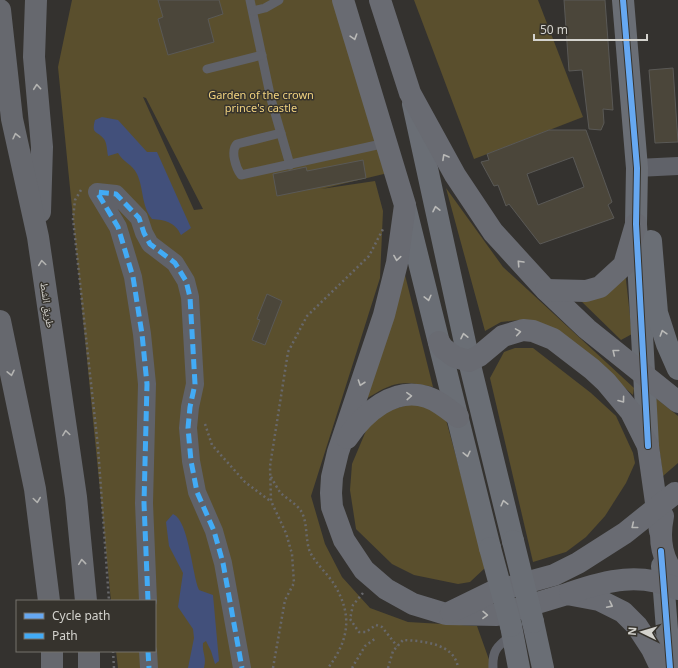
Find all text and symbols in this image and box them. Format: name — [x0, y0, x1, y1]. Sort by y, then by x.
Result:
scale bar — [534, 16, 647, 42]
text: 50 m — [540, 21, 568, 38]
one-way arrow — [349, 34, 358, 41]
one-way arrow — [32, 84, 41, 90]
park label: Garden of the crown prince's castle — [208, 87, 314, 115]
one-way arrow — [12, 132, 20, 139]
one-way arrow — [443, 154, 450, 161]
one-way arrow — [432, 206, 440, 212]
one-way arrow — [393, 255, 402, 261]
one-way arrow — [38, 260, 47, 266]
one-way arrow — [518, 260, 525, 267]
street label: طريق الشط — [37, 281, 59, 329]
one-way arrow — [423, 294, 432, 301]
one-way arrow — [515, 328, 521, 336]
one-way arrow — [659, 330, 668, 337]
one-way arrow — [460, 333, 468, 339]
one-way arrow — [612, 349, 619, 356]
one-way arrow — [6, 370, 14, 376]
one-way arrow — [358, 379, 366, 386]
one-way arrow — [406, 392, 412, 401]
one-way arrow — [617, 396, 624, 403]
one-way arrow — [62, 430, 71, 436]
one-way arrow — [463, 451, 471, 458]
one-way arrow — [32, 497, 41, 504]
one-way arrow — [500, 500, 508, 506]
one-way arrow — [631, 522, 638, 529]
one-way arrow — [78, 559, 87, 565]
legend — [16, 600, 156, 652]
one-way arrow — [606, 601, 613, 608]
text: Cycle path — [52, 607, 110, 624]
one-way arrow — [482, 611, 488, 619]
north arrow — [622, 612, 662, 652]
text: N — [624, 626, 639, 636]
text: Path — [52, 627, 78, 644]

